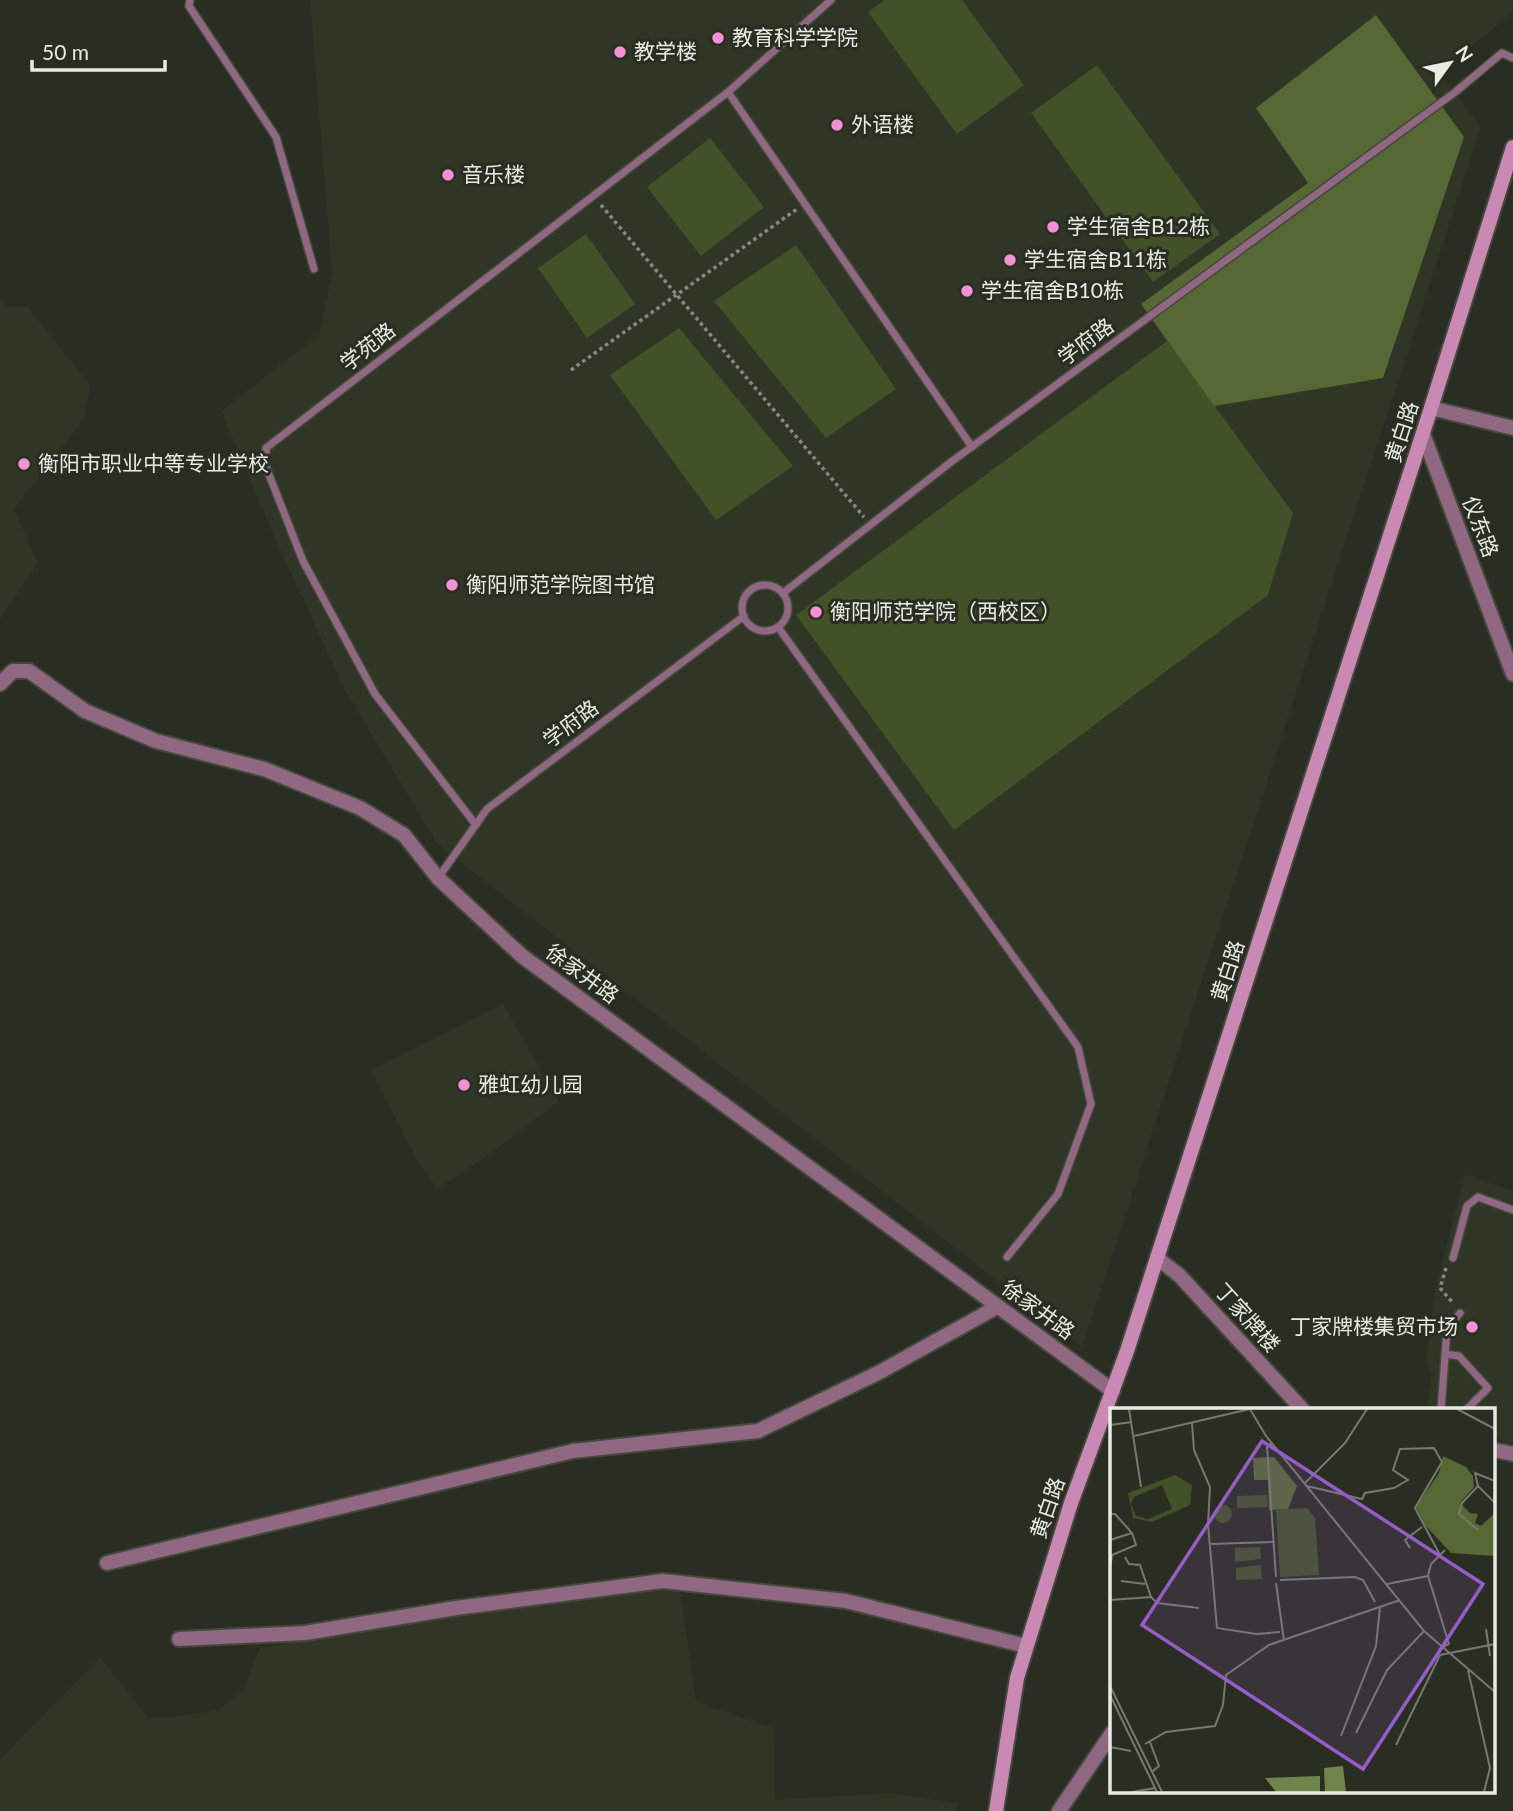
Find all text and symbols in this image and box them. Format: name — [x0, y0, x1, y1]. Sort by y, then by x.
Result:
place label: 教育科学学院 — [732, 24, 858, 49]
scale bar — [32, 28, 164, 72]
north arrow — [1415, 28, 1485, 98]
marker: 教育科学学院 — [710, 30, 726, 46]
place label: 教学楼 — [634, 38, 697, 63]
text: 50 m — [42, 39, 89, 64]
text: N — [1451, 41, 1478, 66]
marker: 教学楼 — [612, 44, 628, 60]
place label: 外语楼 — [851, 111, 914, 136]
marker: 外语楼 — [829, 117, 845, 133]
place label: 音乐楼 — [462, 161, 525, 186]
marker: 音乐楼 — [440, 167, 456, 183]
place label: 学生宿舍B12栋 — [1067, 213, 1210, 238]
marker: 学生宿舍B12栋 — [1045, 219, 1061, 235]
place label: 学生宿舍B11栋 — [1024, 246, 1167, 271]
marker: 学生宿舍B11栋 — [1002, 252, 1018, 268]
place label: 学生宿舍B10栋 — [981, 277, 1124, 302]
marker: 学生宿舍B10栋 — [959, 283, 975, 299]
street label: 学府路 — [1052, 312, 1118, 369]
street label: 学苑路 — [335, 317, 400, 375]
street label: 黄白路 — [1379, 398, 1422, 465]
place label: 衡阳市职业中等专业学校 — [38, 450, 269, 475]
marker: 衡阳市职业中等专业学校 — [16, 456, 32, 472]
street label: 仪东路 — [1458, 493, 1504, 560]
place label: 衡阳师范学院图书馆 — [466, 571, 655, 596]
marker: 衡阳师范学院图书馆 — [444, 577, 460, 593]
place label: 衡阳师范学院（西校区） — [830, 598, 1061, 623]
marker: 衡阳师范学院（西校区） — [808, 604, 824, 620]
street label: 学府路 — [537, 694, 603, 752]
street label: 黄白路 — [1205, 937, 1248, 1004]
street label: 徐家井路 — [542, 938, 624, 1008]
place label: 雅虹幼儿园 — [478, 1071, 583, 1096]
marker: 雅虹幼儿园 — [456, 1077, 472, 1093]
street label: 徐家井路 — [998, 1274, 1080, 1344]
street label: 丁家牌楼 — [1211, 1277, 1286, 1357]
place label: 丁家牌楼集贸市场 — [1290, 1313, 1458, 1338]
marker: 丁家牌楼集贸市场 — [1464, 1319, 1480, 1335]
inset map — [1110, 1408, 1496, 1794]
street label: 黄白路 — [1025, 1474, 1069, 1541]

